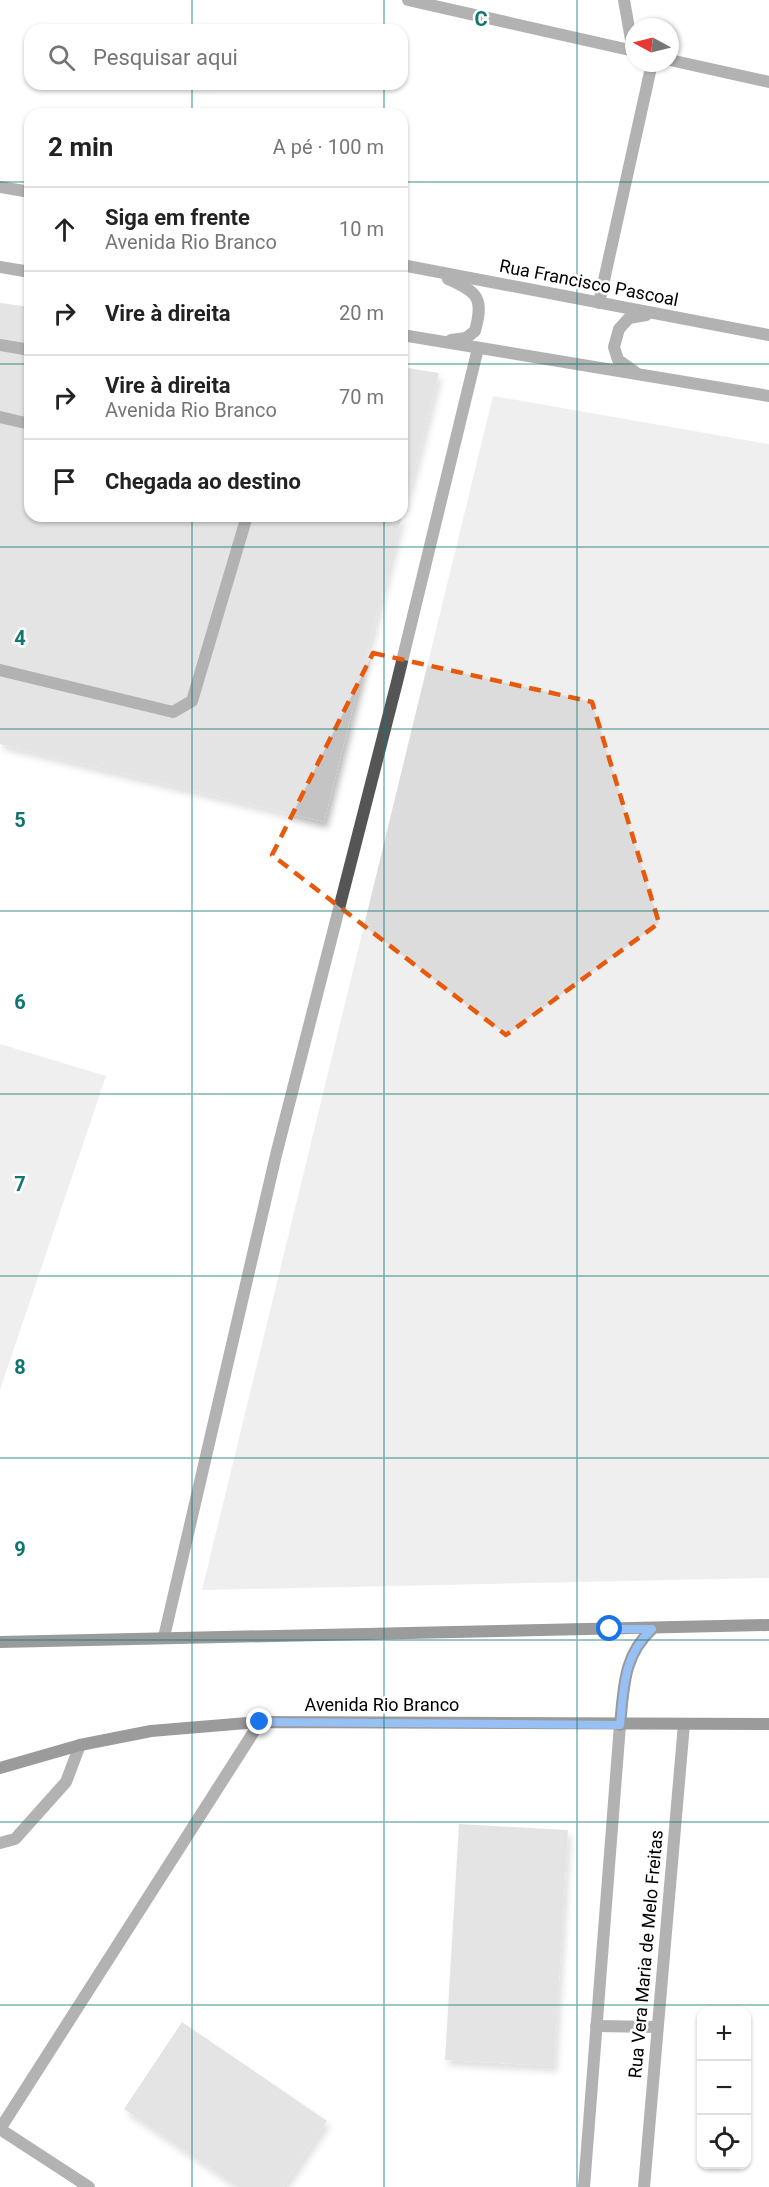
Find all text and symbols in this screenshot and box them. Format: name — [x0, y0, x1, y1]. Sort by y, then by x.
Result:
text: C — [474, 7, 488, 31]
north arrow — [625, 18, 679, 72]
search box — [24, 24, 408, 90]
icon: search — [45, 41, 78, 74]
text: Pesquisar aqui — [93, 45, 238, 70]
text: 2 min — [48, 132, 113, 162]
text: A pé · 100 m — [273, 135, 384, 159]
text: Siga em frente — [105, 205, 250, 230]
icon: ahead — [48, 213, 81, 246]
text: 10 m — [339, 217, 384, 241]
text: Avenida Rio Branco — [105, 230, 277, 254]
street label: Rua Francisco Pascoal — [498, 255, 680, 310]
icon: right — [48, 297, 81, 330]
text: Vire à direita — [105, 301, 231, 326]
text: 20 m — [339, 301, 384, 325]
text: Vire à direita — [105, 373, 231, 398]
icon: right — [48, 381, 81, 414]
text: 70 m — [339, 385, 384, 409]
text: Avenida Rio Branco — [105, 398, 277, 422]
icon: arrive — [48, 465, 81, 498]
text: Chegada ao destino — [105, 469, 301, 494]
text: 4 — [14, 626, 26, 650]
text: 5 — [14, 808, 26, 832]
text: 6 — [14, 990, 26, 1014]
text: 7 — [14, 1172, 26, 1196]
text: 8 — [14, 1355, 26, 1379]
text: 9 — [14, 1537, 26, 1561]
route start — [596, 1615, 622, 1641]
street label: Avenida Rio Branco — [305, 1694, 459, 1715]
route end — [246, 1708, 272, 1734]
street label: Rua Vera Maria de Melo Freitas — [624, 1829, 667, 2079]
map controls — [697, 2007, 751, 2169]
button: + — [697, 2007, 751, 2061]
button: − — [697, 2061, 751, 2115]
button: locate — [697, 2115, 751, 2169]

